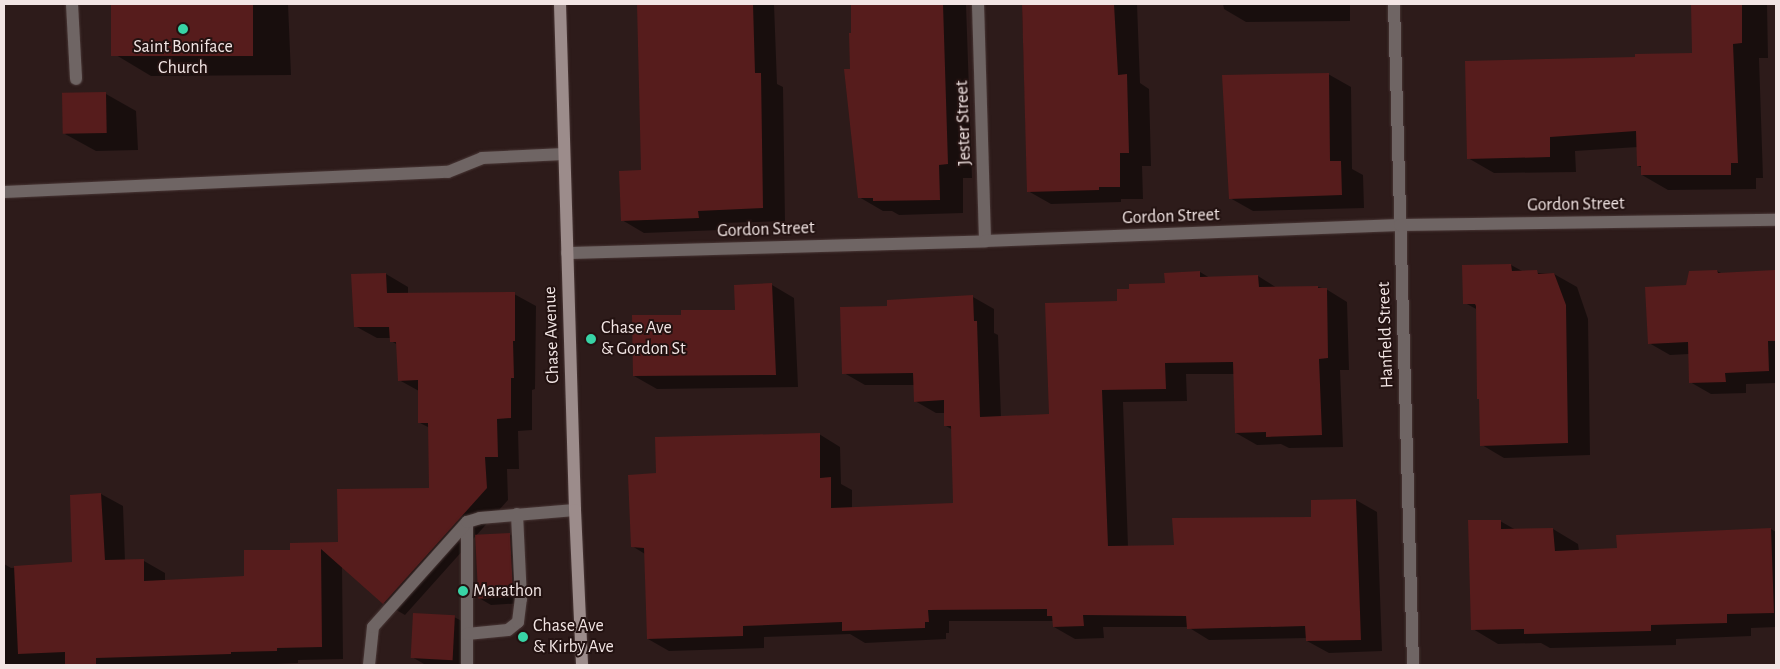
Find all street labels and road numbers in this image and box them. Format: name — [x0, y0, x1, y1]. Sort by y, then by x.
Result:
street label: Jester Street — [952, 80, 976, 166]
street label: Gordon Street — [1527, 193, 1625, 217]
street label: Gordon Street — [1122, 205, 1220, 229]
street label: Gordon Street — [717, 218, 815, 242]
street label: Hanfield Street — [1373, 281, 1399, 389]
street label: Chase Avenue — [540, 286, 564, 384]

